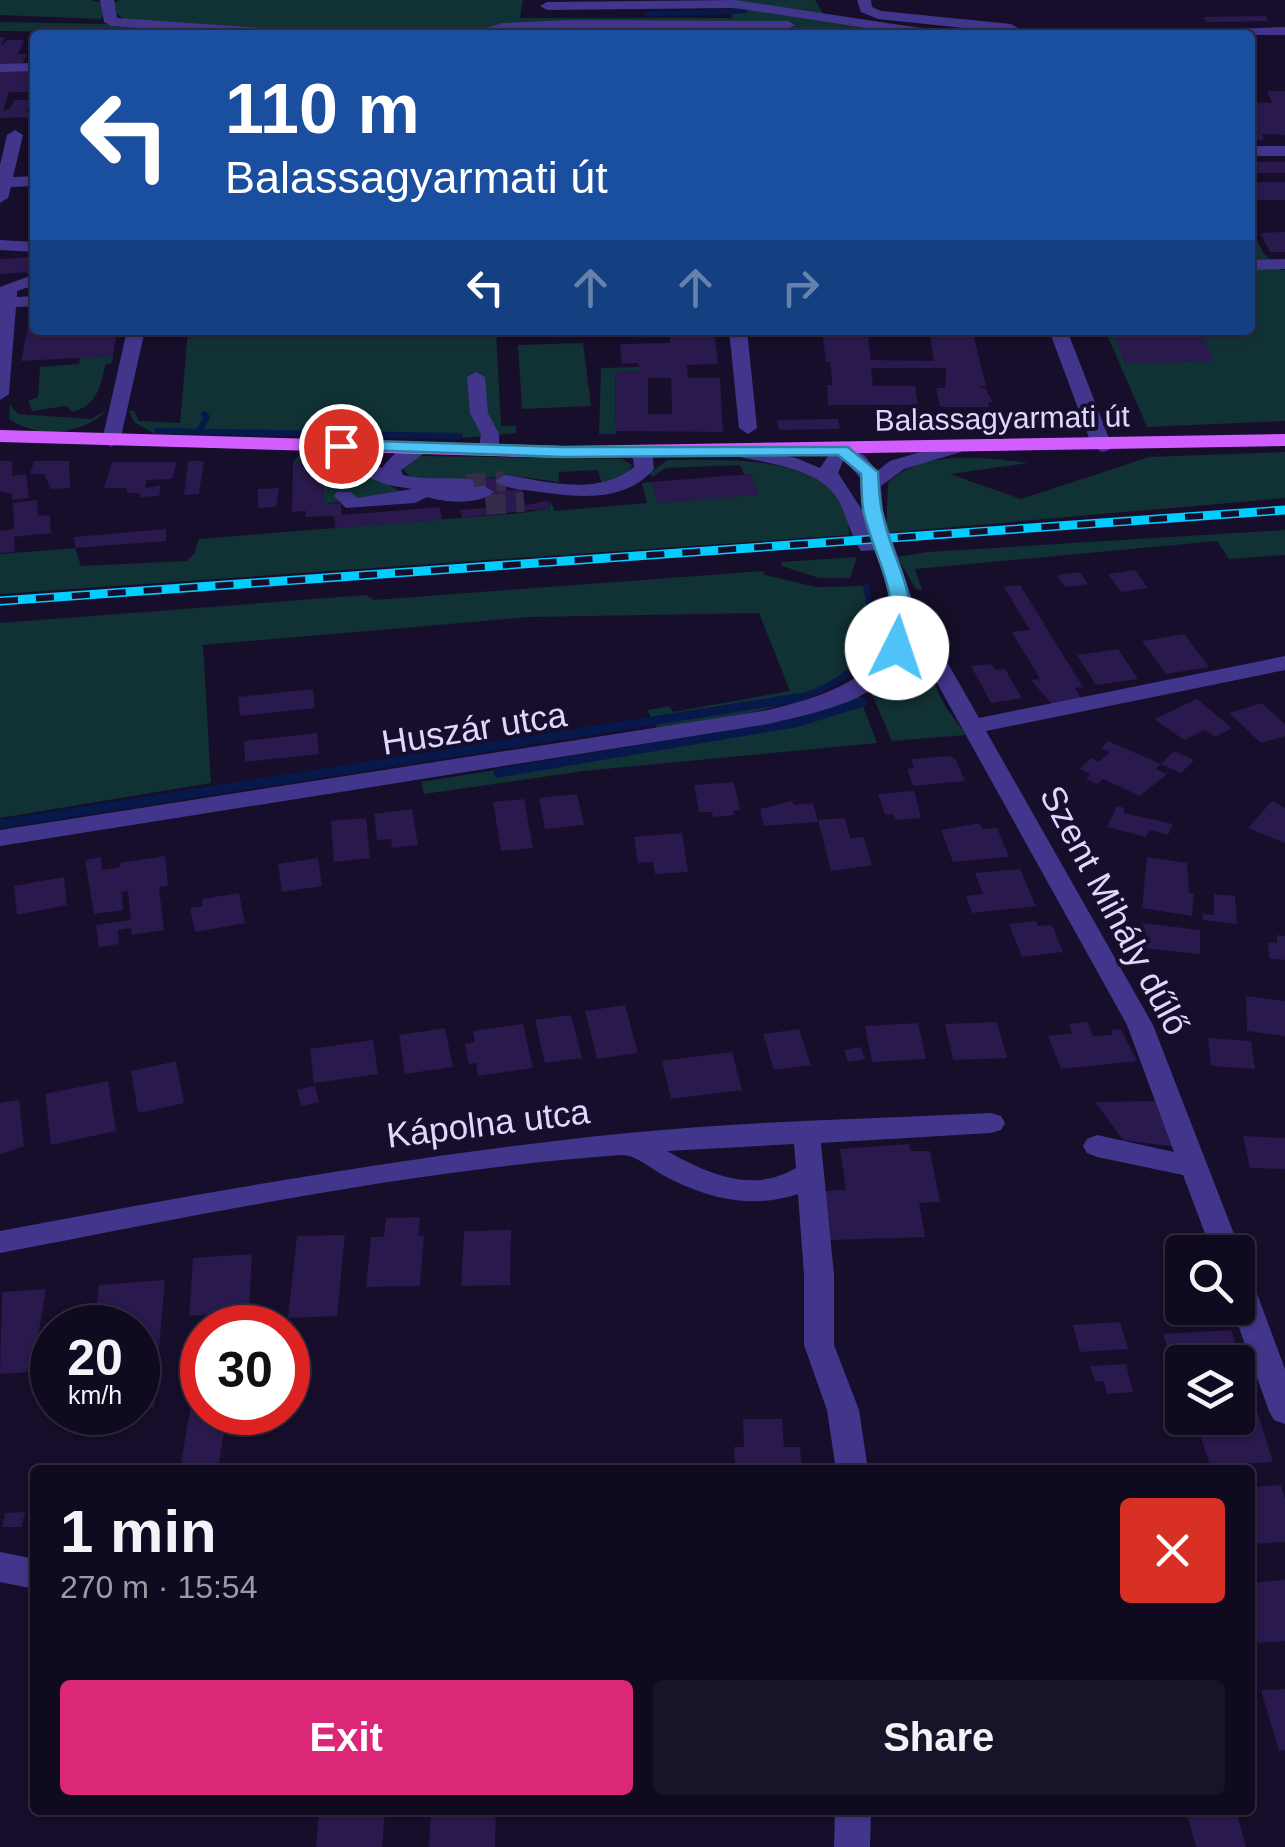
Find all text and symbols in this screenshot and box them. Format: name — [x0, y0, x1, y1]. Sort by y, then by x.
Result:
icon: left — [60, 70, 190, 200]
text: 110 m — [225, 70, 420, 148]
text: Balassagyarmati út — [225, 152, 608, 203]
icon: left — [458, 260, 513, 315]
icon: ahead — [563, 260, 618, 315]
icon: ahead — [668, 260, 723, 315]
icon: right — [773, 260, 828, 315]
street label: Balassagyarmati út — [874, 399, 1130, 437]
pin — [299, 404, 384, 489]
icon: arrive — [314, 419, 369, 474]
position arrow — [845, 596, 949, 700]
street label: Huszár utca — [379, 694, 570, 762]
street label: Szent Mihály dűlő — [1033, 779, 1197, 1041]
street label: Kápolna utca — [384, 1091, 592, 1155]
map controls — [1165, 1235, 1255, 1435]
button: search — [1165, 1235, 1255, 1325]
speed limit sign: 30 — [180, 1305, 310, 1435]
text: 20 — [67, 1330, 123, 1386]
button: layers — [1165, 1345, 1255, 1435]
text: km/h — [68, 1381, 122, 1409]
text: 1 min — [60, 1498, 217, 1565]
button: close — [1120, 1498, 1225, 1603]
text: 270 m · 15:54 — [60, 1569, 257, 1605]
button: Exit — [60, 1680, 633, 1795]
button: Share — [653, 1680, 1225, 1795]

